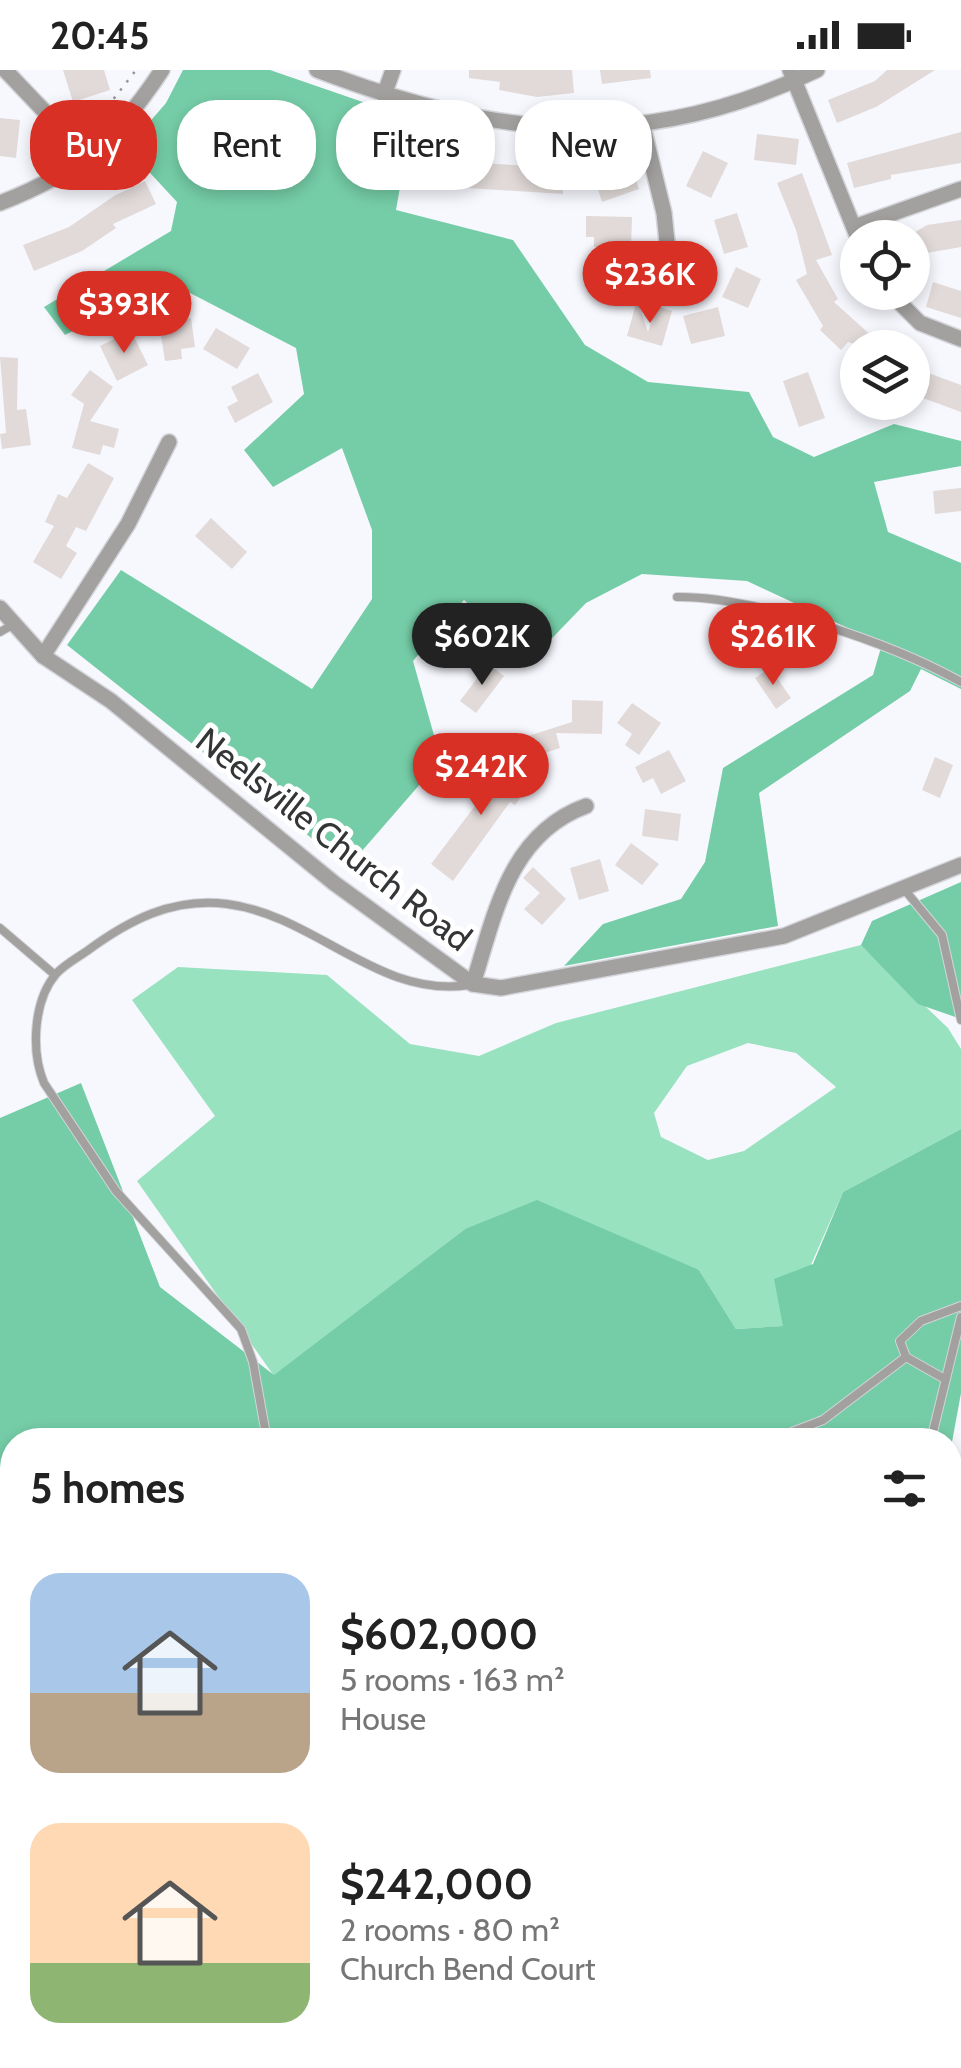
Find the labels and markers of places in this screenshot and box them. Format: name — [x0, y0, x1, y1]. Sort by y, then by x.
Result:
pin: $236K — [580, 241, 720, 326]
pin: $393K — [54, 271, 194, 356]
pin: $602K — [412, 603, 552, 688]
pin: $261K — [703, 603, 843, 688]
pin: $242K — [411, 733, 551, 818]

